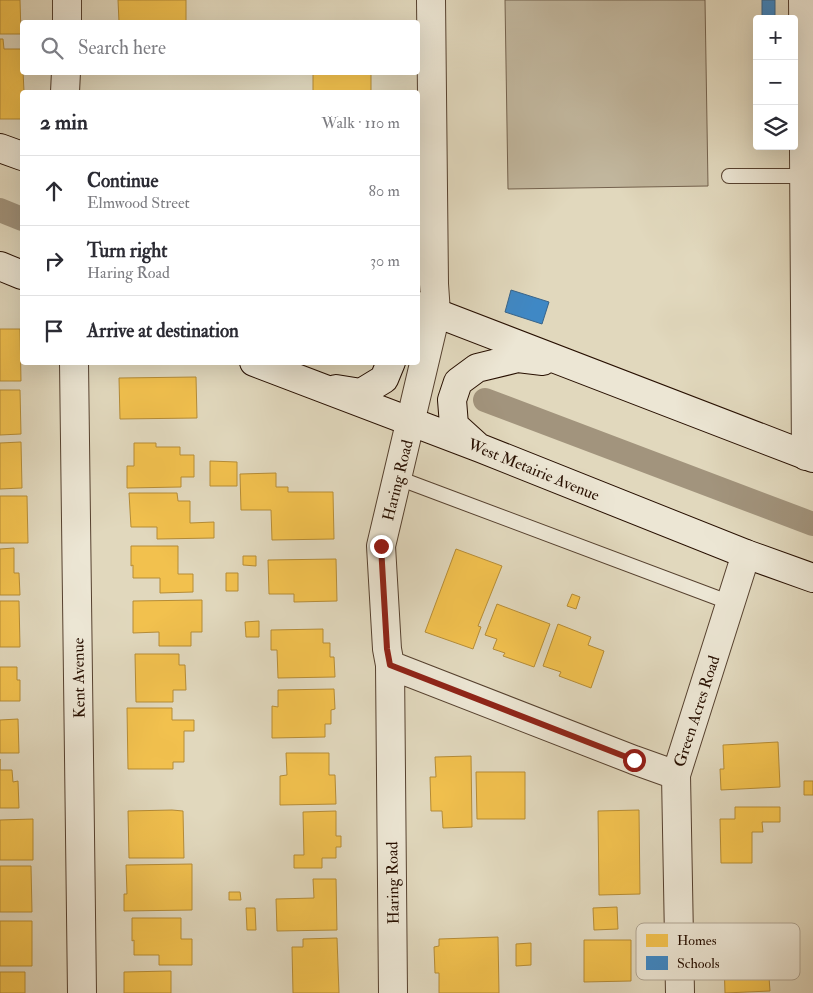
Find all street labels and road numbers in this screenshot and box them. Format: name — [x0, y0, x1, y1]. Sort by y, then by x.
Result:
street label: West Metairie Avenue — [464, 434, 603, 506]
street label: Haring Road — [378, 438, 418, 523]
street label: Kent Avenue — [68, 637, 90, 718]
street label: Green Acres Road — [670, 653, 724, 770]
street label: Haring Road — [382, 841, 404, 925]

